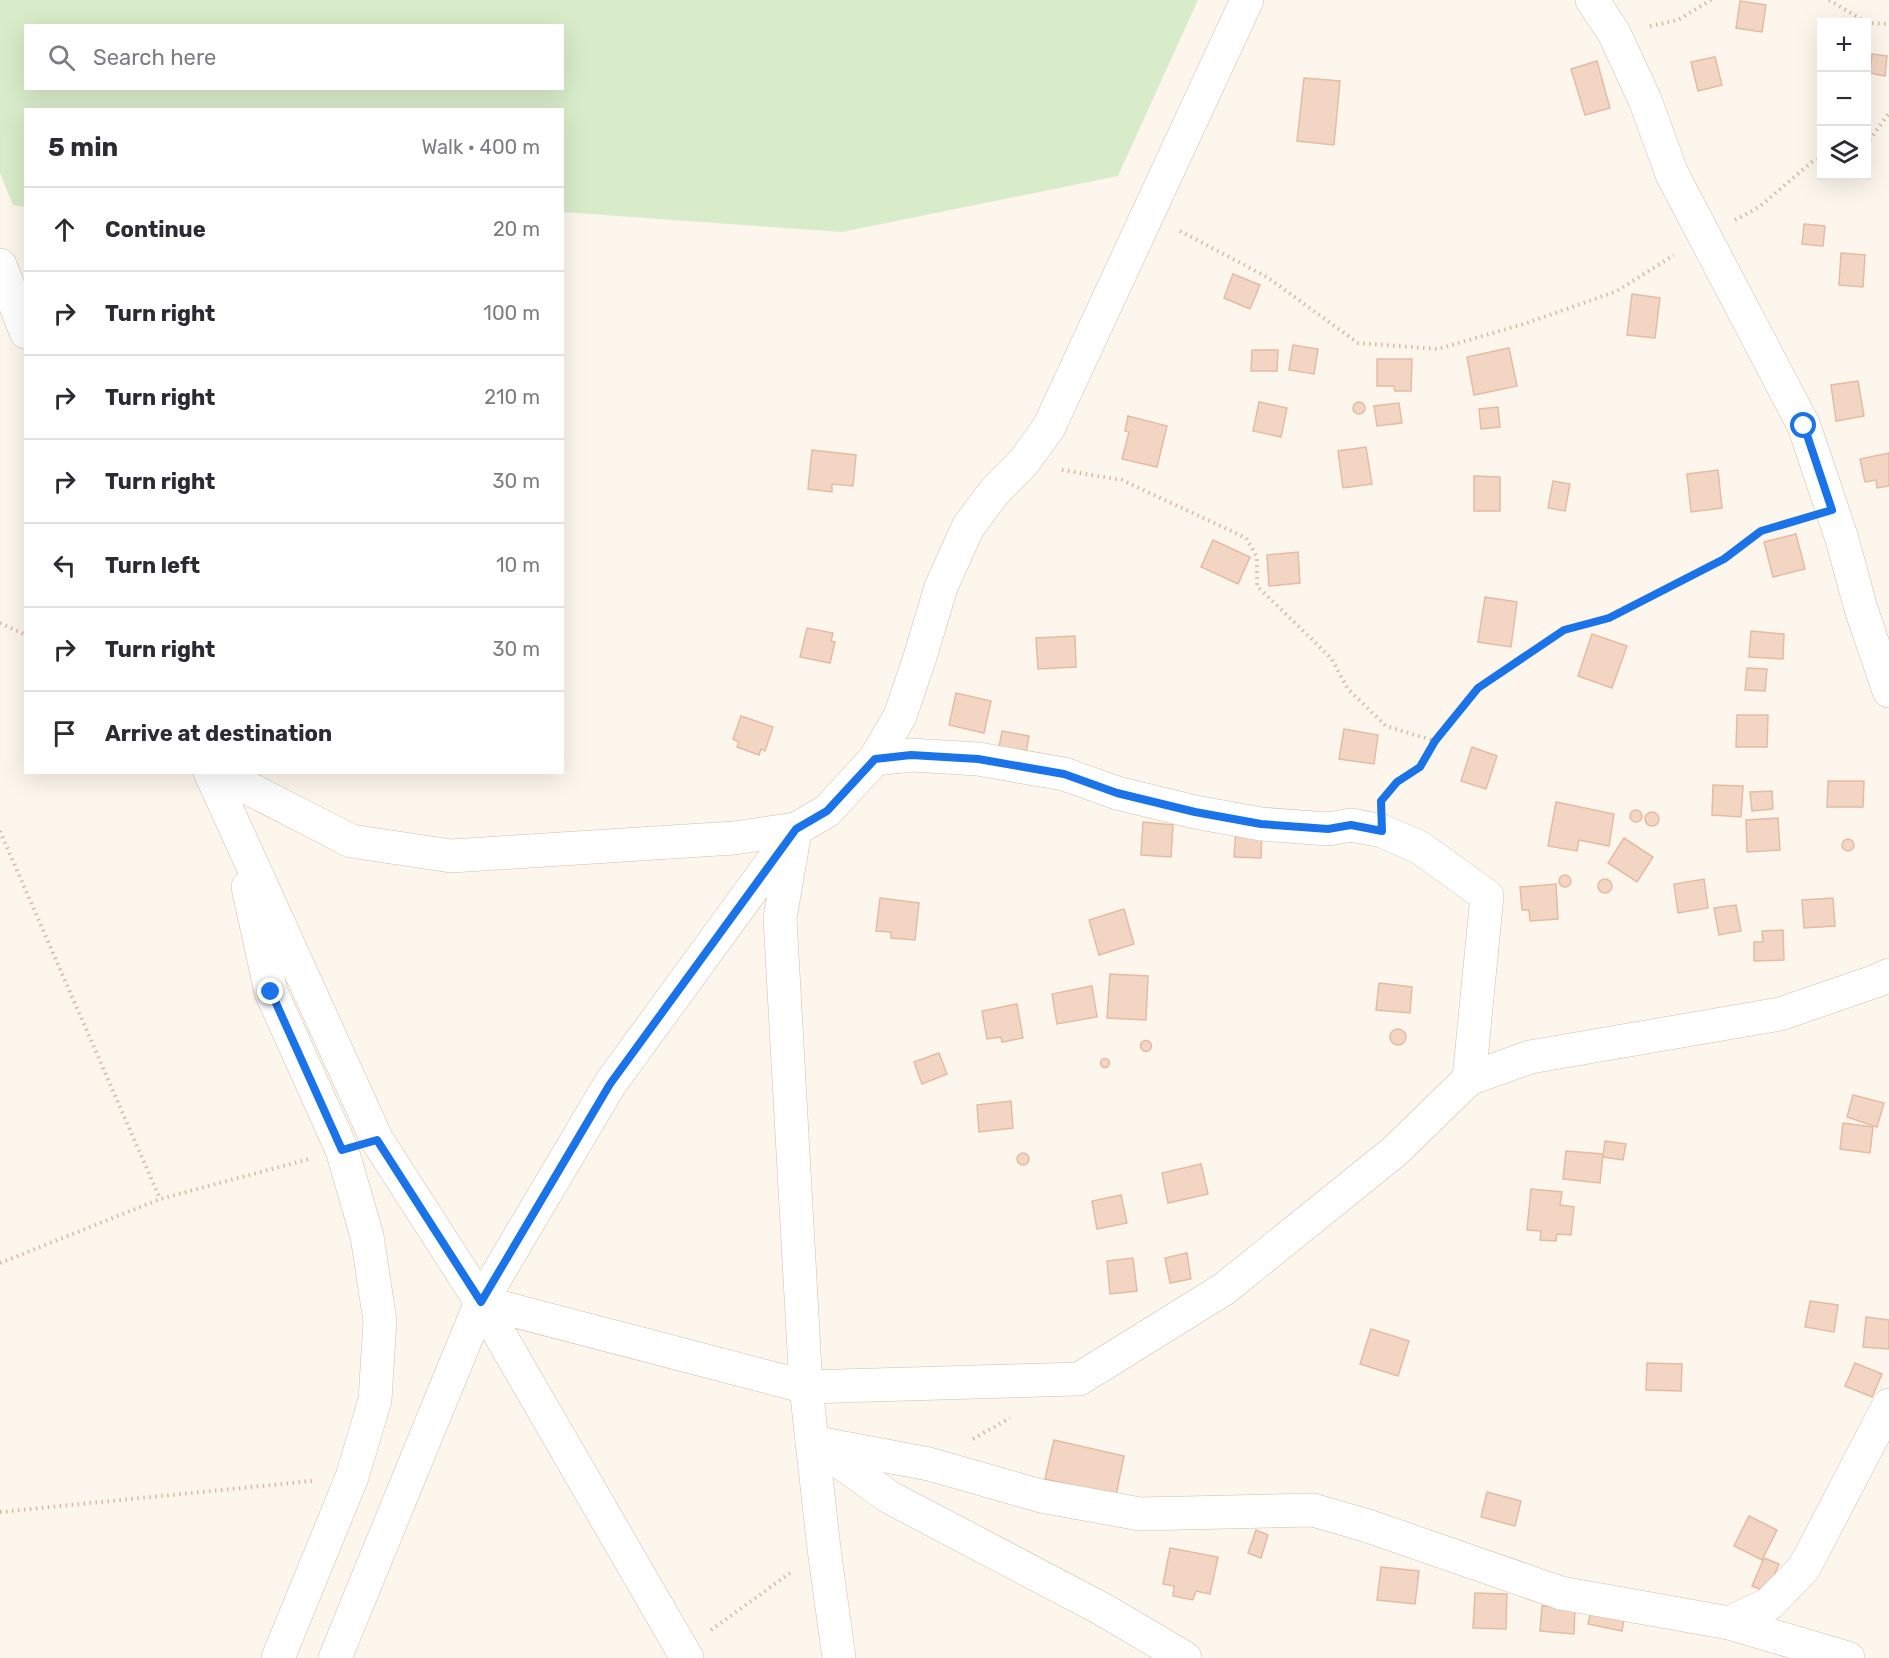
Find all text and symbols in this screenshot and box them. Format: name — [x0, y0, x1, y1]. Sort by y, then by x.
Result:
map controls — [1817, 18, 1871, 180]
button: + — [1817, 18, 1871, 72]
search box — [24, 24, 564, 90]
icon: search — [45, 41, 78, 74]
text: Search here — [93, 44, 216, 71]
button: − — [1817, 72, 1871, 126]
button: layers — [1817, 126, 1871, 180]
text: 5 min — [48, 132, 118, 163]
text: Walk · 400 m — [421, 135, 540, 159]
icon: ahead — [48, 213, 81, 246]
text: Continue — [105, 216, 206, 243]
text: 20 m — [493, 217, 540, 241]
icon: right — [48, 297, 81, 330]
text: Turn right — [105, 300, 215, 327]
text: 100 m — [483, 301, 540, 325]
icon: right — [48, 381, 81, 414]
text: Turn right — [105, 384, 215, 411]
text: 210 m — [484, 385, 540, 409]
route start — [1790, 412, 1816, 438]
icon: right — [48, 465, 81, 498]
text: Turn right — [105, 468, 215, 495]
text: 30 m — [493, 469, 540, 493]
icon: left — [48, 549, 81, 582]
text: Turn left — [105, 552, 200, 579]
text: 10 m — [496, 553, 540, 577]
icon: right — [48, 633, 81, 666]
text: Turn right — [105, 636, 215, 663]
text: 30 m — [493, 637, 540, 661]
icon: arrive — [48, 717, 81, 750]
text: Arrive at destination — [105, 720, 332, 747]
route end — [257, 978, 283, 1004]

